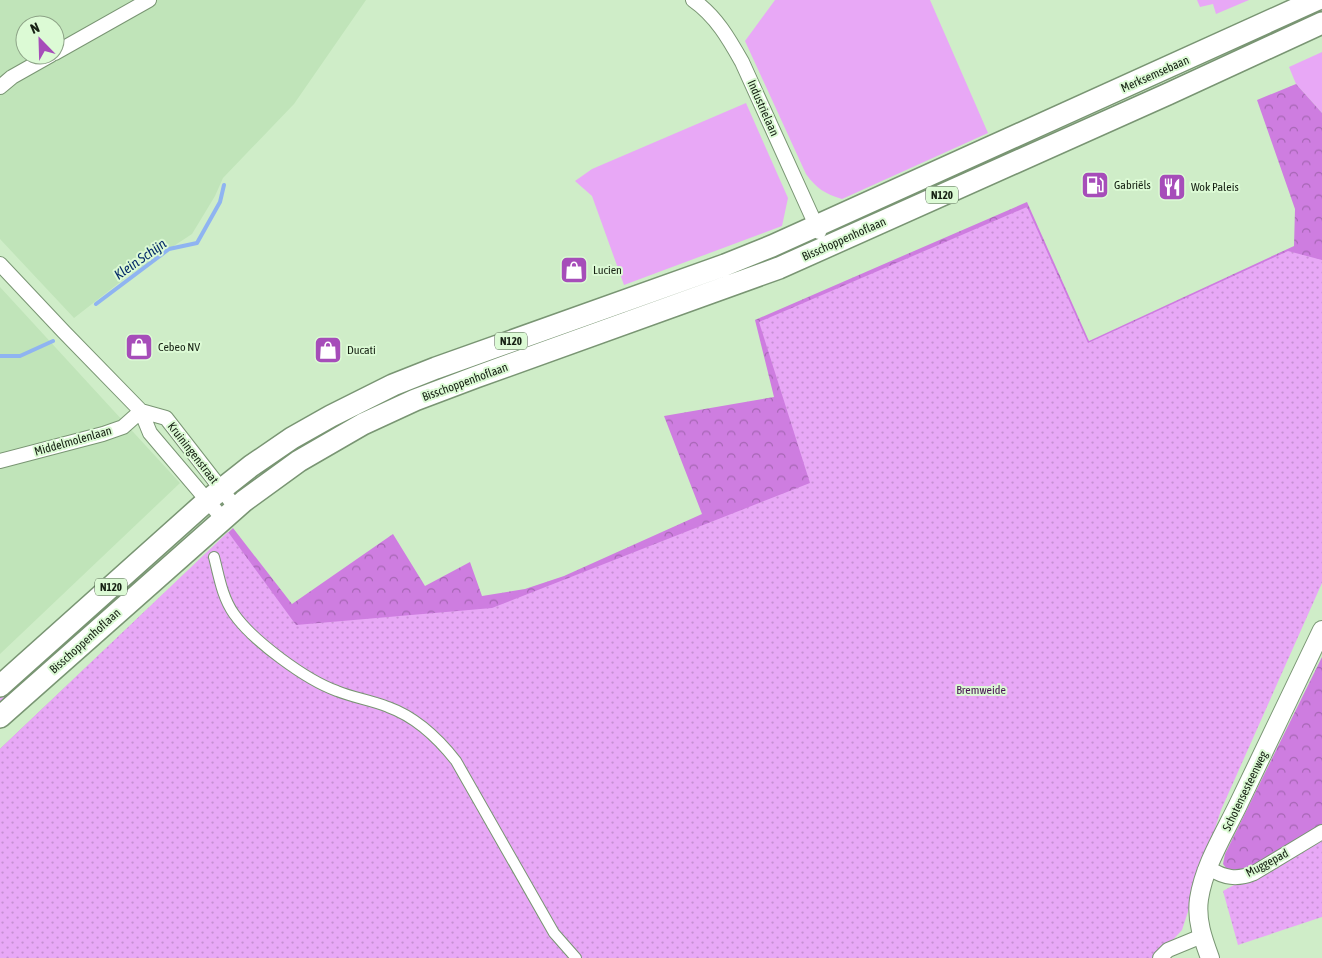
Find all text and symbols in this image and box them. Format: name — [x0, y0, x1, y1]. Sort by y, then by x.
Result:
north arrow — [15, 15, 65, 65]
text: N — [28, 19, 42, 37]
street label: Merksemsebaan — [1119, 53, 1191, 95]
street label: Industrielaan — [744, 78, 782, 138]
fuel station icon: Gabriëls — [1080, 170, 1110, 200]
restaurant icon: Wok Paleis — [1157, 172, 1187, 202]
place label: Gabriëls — [1114, 178, 1151, 192]
place label: Wok Paleis — [1191, 180, 1239, 194]
road number: N120 — [926, 186, 958, 204]
street label: Bisschoppenhoflaan — [800, 214, 888, 264]
water label: Klein Schijn — [111, 235, 169, 283]
shop icon: Lucien — [559, 255, 589, 285]
place label: Lucien — [593, 263, 622, 277]
shop icon: Cebeo NV — [124, 332, 154, 362]
road number: N120 — [495, 332, 527, 350]
shop icon: Ducati — [313, 335, 343, 365]
place label: Cebeo NV — [158, 340, 200, 354]
place label: Ducati — [347, 343, 376, 357]
street label: Bisschoppenhoflaan — [420, 360, 510, 404]
street label: Kruiningenstraat — [165, 419, 222, 487]
street label: Middelmolenlaan — [33, 423, 113, 459]
road number: N120 — [95, 578, 127, 596]
street label: Bisschoppenhoflaan — [47, 606, 123, 676]
park label: Bremweide — [956, 683, 1006, 697]
street label: Schotensesteenweg — [1220, 748, 1271, 833]
street label: Muggepad — [1243, 846, 1291, 880]

